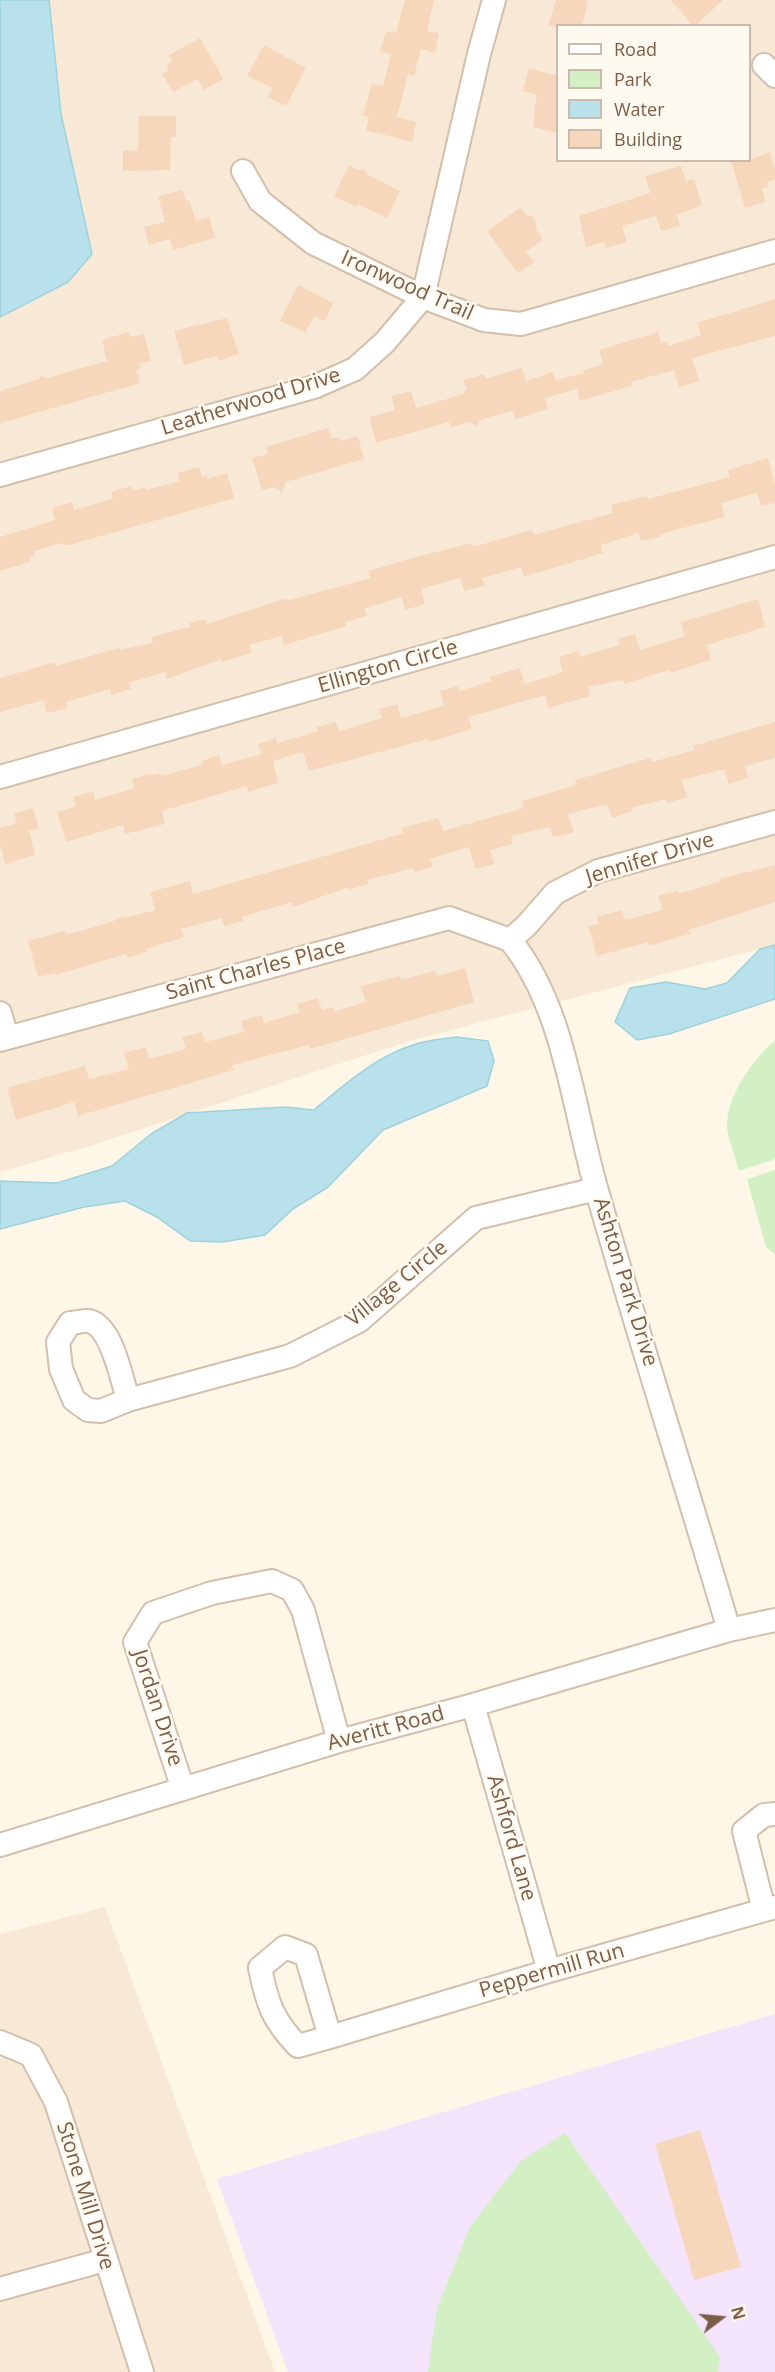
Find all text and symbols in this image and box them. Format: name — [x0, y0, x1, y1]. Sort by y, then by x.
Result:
legend — [556, 24, 751, 162]
text: Road — [614, 37, 657, 61]
text: Park — [614, 67, 652, 91]
text: Water — [614, 97, 665, 121]
text: Building — [614, 127, 682, 151]
street label: Ironwood Trail — [337, 246, 477, 326]
street label: Leatherwood Drive — [158, 363, 344, 441]
street label: Ellington Circle — [315, 635, 461, 699]
street label: Jennifer Drive — [583, 828, 717, 890]
street label: Saint Charles Place — [164, 934, 348, 1006]
street label: Ashton Park Drive — [587, 1194, 663, 1370]
street label: Village Circle — [341, 1236, 453, 1332]
street label: Jordan Drive — [126, 1647, 188, 1769]
street label: Averitt Road — [325, 1701, 447, 1757]
street label: Ashford Lane — [481, 1772, 541, 1904]
street label: Peppermill Run — [476, 1938, 628, 2004]
street label: Stone Mill Drive — [51, 2119, 119, 2273]
north arrow — [691, 2288, 751, 2348]
text: N — [726, 2304, 751, 2322]

